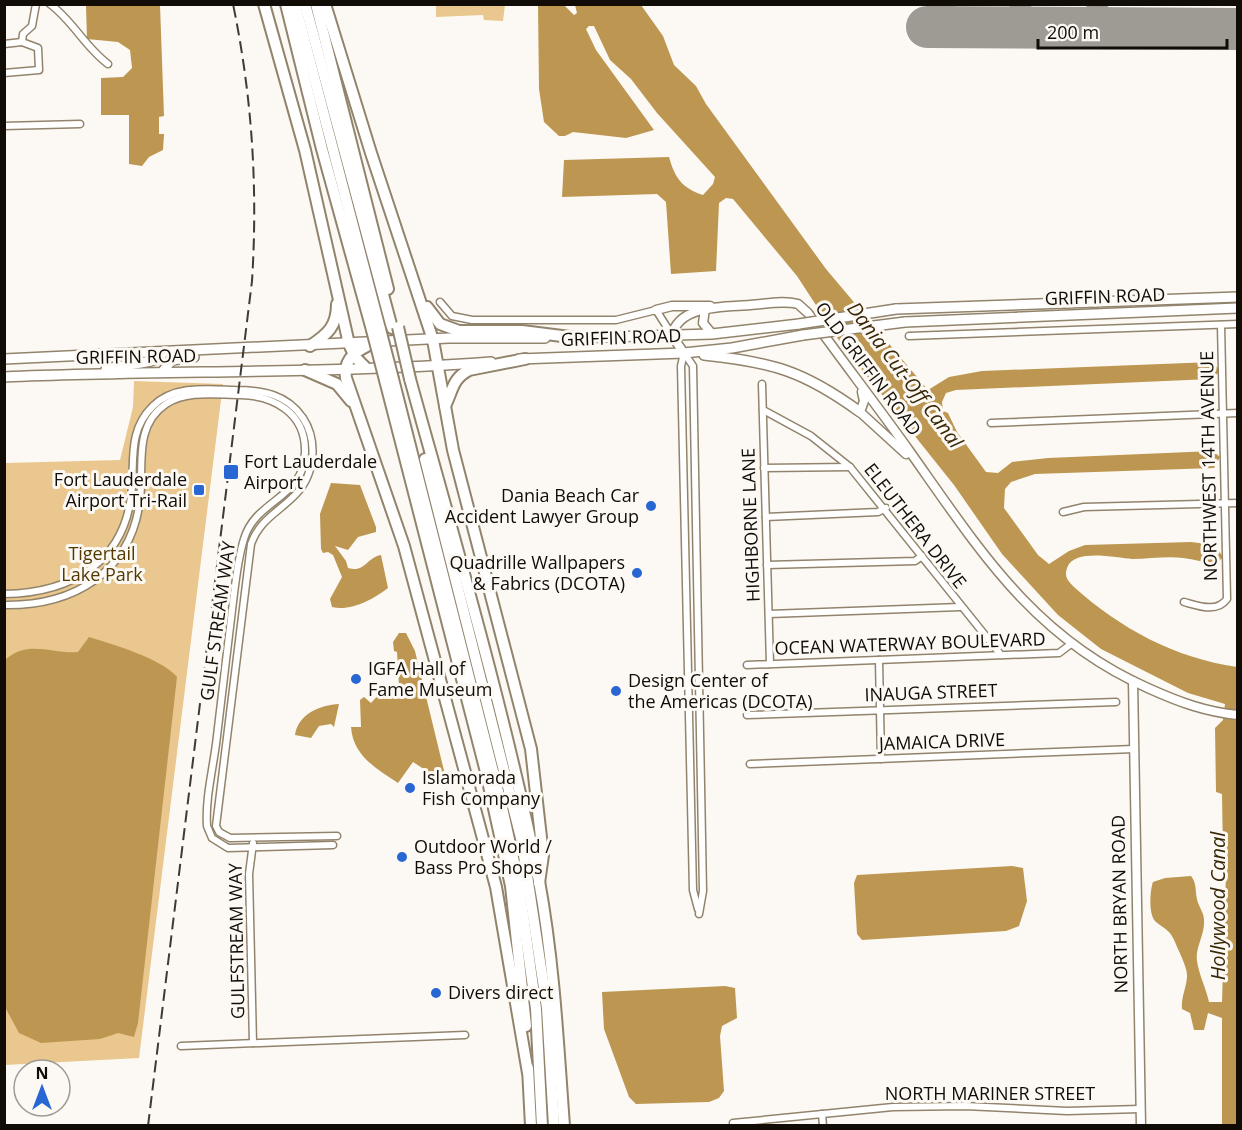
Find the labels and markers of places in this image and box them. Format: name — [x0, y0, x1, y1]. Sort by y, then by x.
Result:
place label: Fort Lauderdale Airport — [244, 449, 377, 494]
marker: Fort Lauderdale Airport — [222, 463, 240, 481]
place label: Fort Lauderdale Airport Tri-Rail — [54, 467, 187, 512]
marker: Fort Lauderdale Airport Tri-Rail — [192, 483, 206, 497]
place label: Dania Beach Car Accident Lawyer Group — [445, 483, 640, 528]
marker: Dania Beach Car Accident Lawyer Group — [644, 499, 658, 513]
place label: Quadrille Wallpapers & Fabrics (DCOTA) — [449, 550, 625, 595]
marker: Quadrille Wallpapers & Fabrics (DCOTA) — [630, 566, 644, 580]
place label: IGFA Hall of Fame Museum — [368, 656, 492, 701]
place label: Design Center of the Americas (DCOTA) — [628, 668, 812, 713]
marker: IGFA Hall of Fame Museum — [349, 672, 363, 686]
marker: Design Center of the Americas (DCOTA) — [609, 684, 623, 698]
place label: Islamorada Fish Company — [422, 765, 541, 810]
marker: Islamorada Fish Company — [403, 781, 417, 795]
place label: Outdoor World / Bass Pro Shops — [414, 834, 552, 879]
marker: Outdoor World / Bass Pro Shops — [395, 850, 409, 864]
place label: Divers direct — [448, 980, 553, 1004]
marker: Divers direct — [429, 986, 443, 1000]

